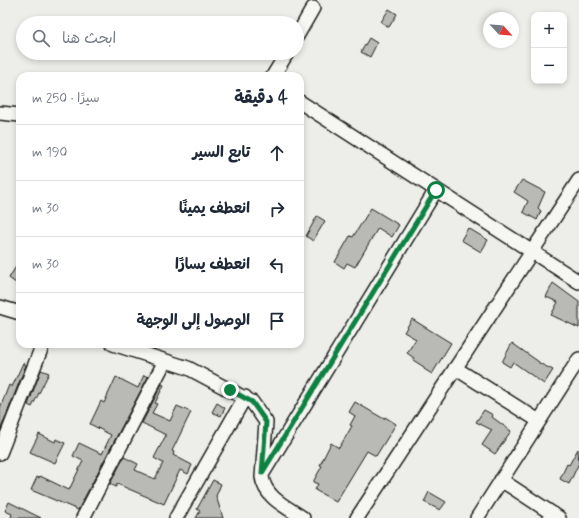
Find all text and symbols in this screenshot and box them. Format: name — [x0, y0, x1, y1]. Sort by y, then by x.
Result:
north arrow — [483, 12, 519, 48]
map controls — [531, 12, 567, 84]
button: + — [531, 12, 567, 48]
search box — [16, 16, 304, 60]
icon: search — [30, 27, 52, 49]
text: ابحث هنا — [62, 29, 116, 49]
button: − — [531, 48, 567, 84]
text: 4 دقيقة — [234, 87, 288, 109]
text: سيرًا · 250 m — [32, 90, 100, 107]
icon: ahead — [266, 142, 288, 164]
text: تابع السير — [192, 143, 250, 163]
text: 190 m — [32, 144, 67, 161]
route start — [427, 181, 445, 199]
icon: right — [266, 198, 288, 220]
text: انعطف يمينًا — [179, 199, 250, 219]
text: 30 m — [32, 200, 59, 217]
icon: left — [266, 254, 288, 276]
text: انعطف يسارًا — [175, 255, 250, 275]
text: 30 m — [32, 256, 59, 273]
icon: arrive — [266, 310, 288, 332]
text: الوصول إلى الوجهة — [136, 311, 250, 331]
route end — [221, 381, 239, 399]

